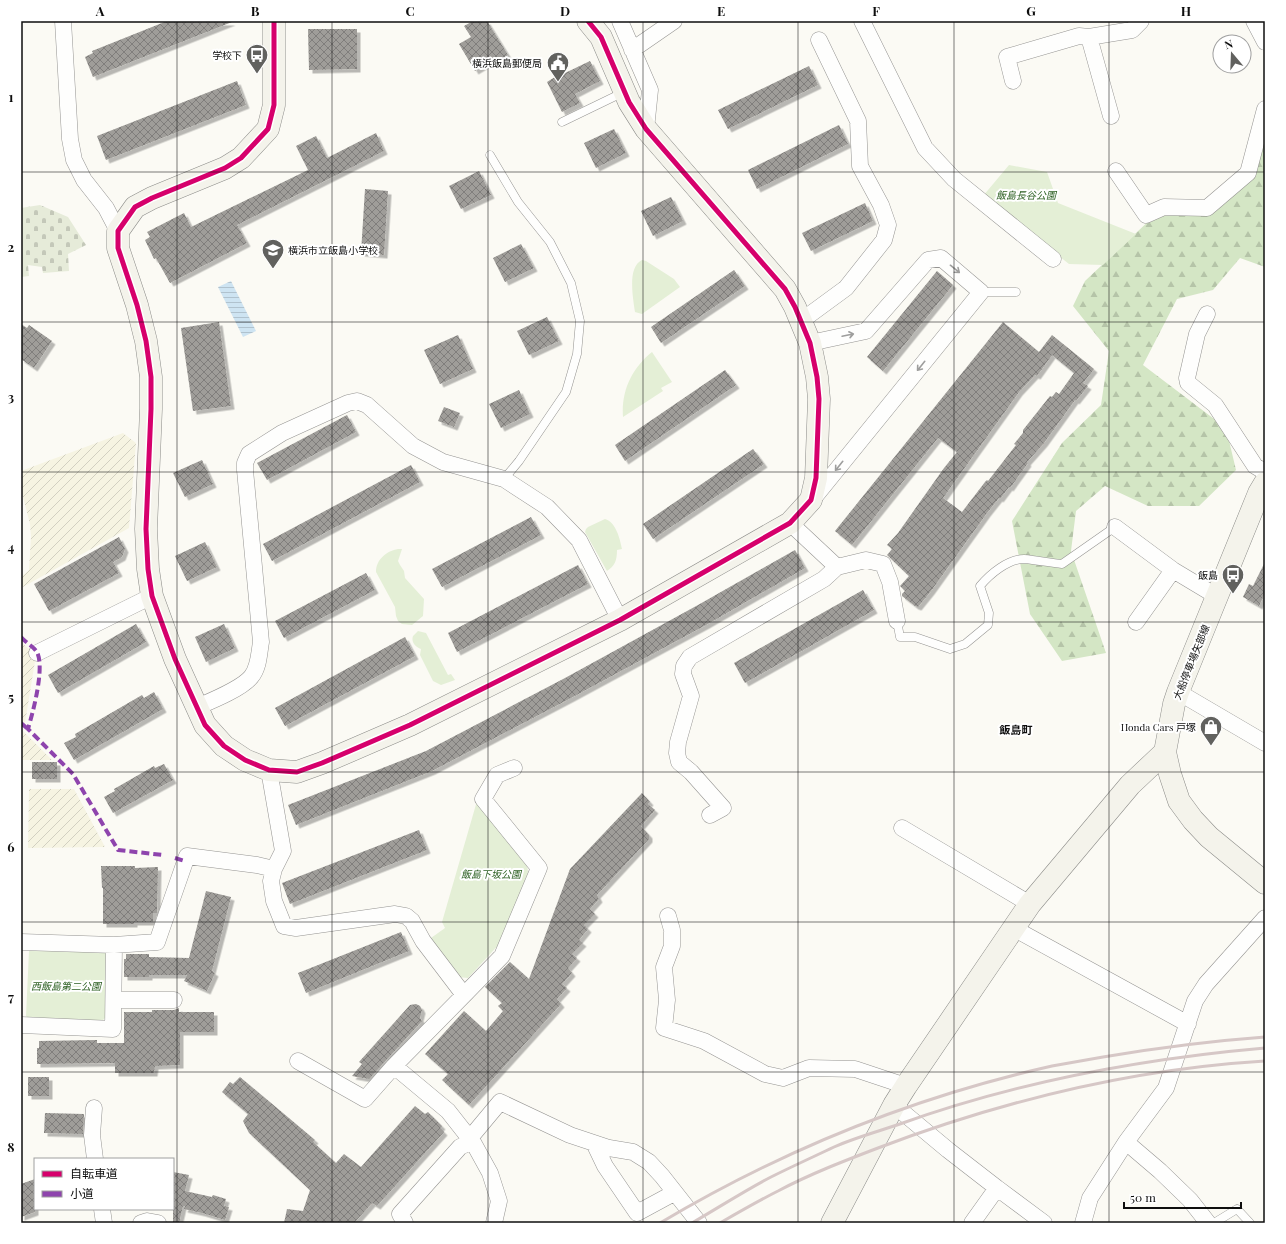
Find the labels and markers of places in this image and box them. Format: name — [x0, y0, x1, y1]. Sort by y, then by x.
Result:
bus stop icon: 学校下 — [244, 42, 270, 75]
place label: 学校下 — [212, 48, 242, 62]
public building icon: 横浜飯島郵便局 — [545, 50, 571, 83]
place label: 横浜飯島郵便局 — [472, 56, 542, 70]
school or university icon: 横浜市立飯島小学校 — [260, 237, 286, 270]
place label: 横浜市立飯島小学校 — [288, 243, 378, 257]
bus stop icon: 飯島 — [1220, 562, 1246, 595]
place label: 飯島 — [1198, 568, 1218, 582]
shop icon: Honda Cars 戸塚 — [1198, 714, 1224, 747]
place label: Honda Cars 戸塚 — [1121, 720, 1196, 734]

